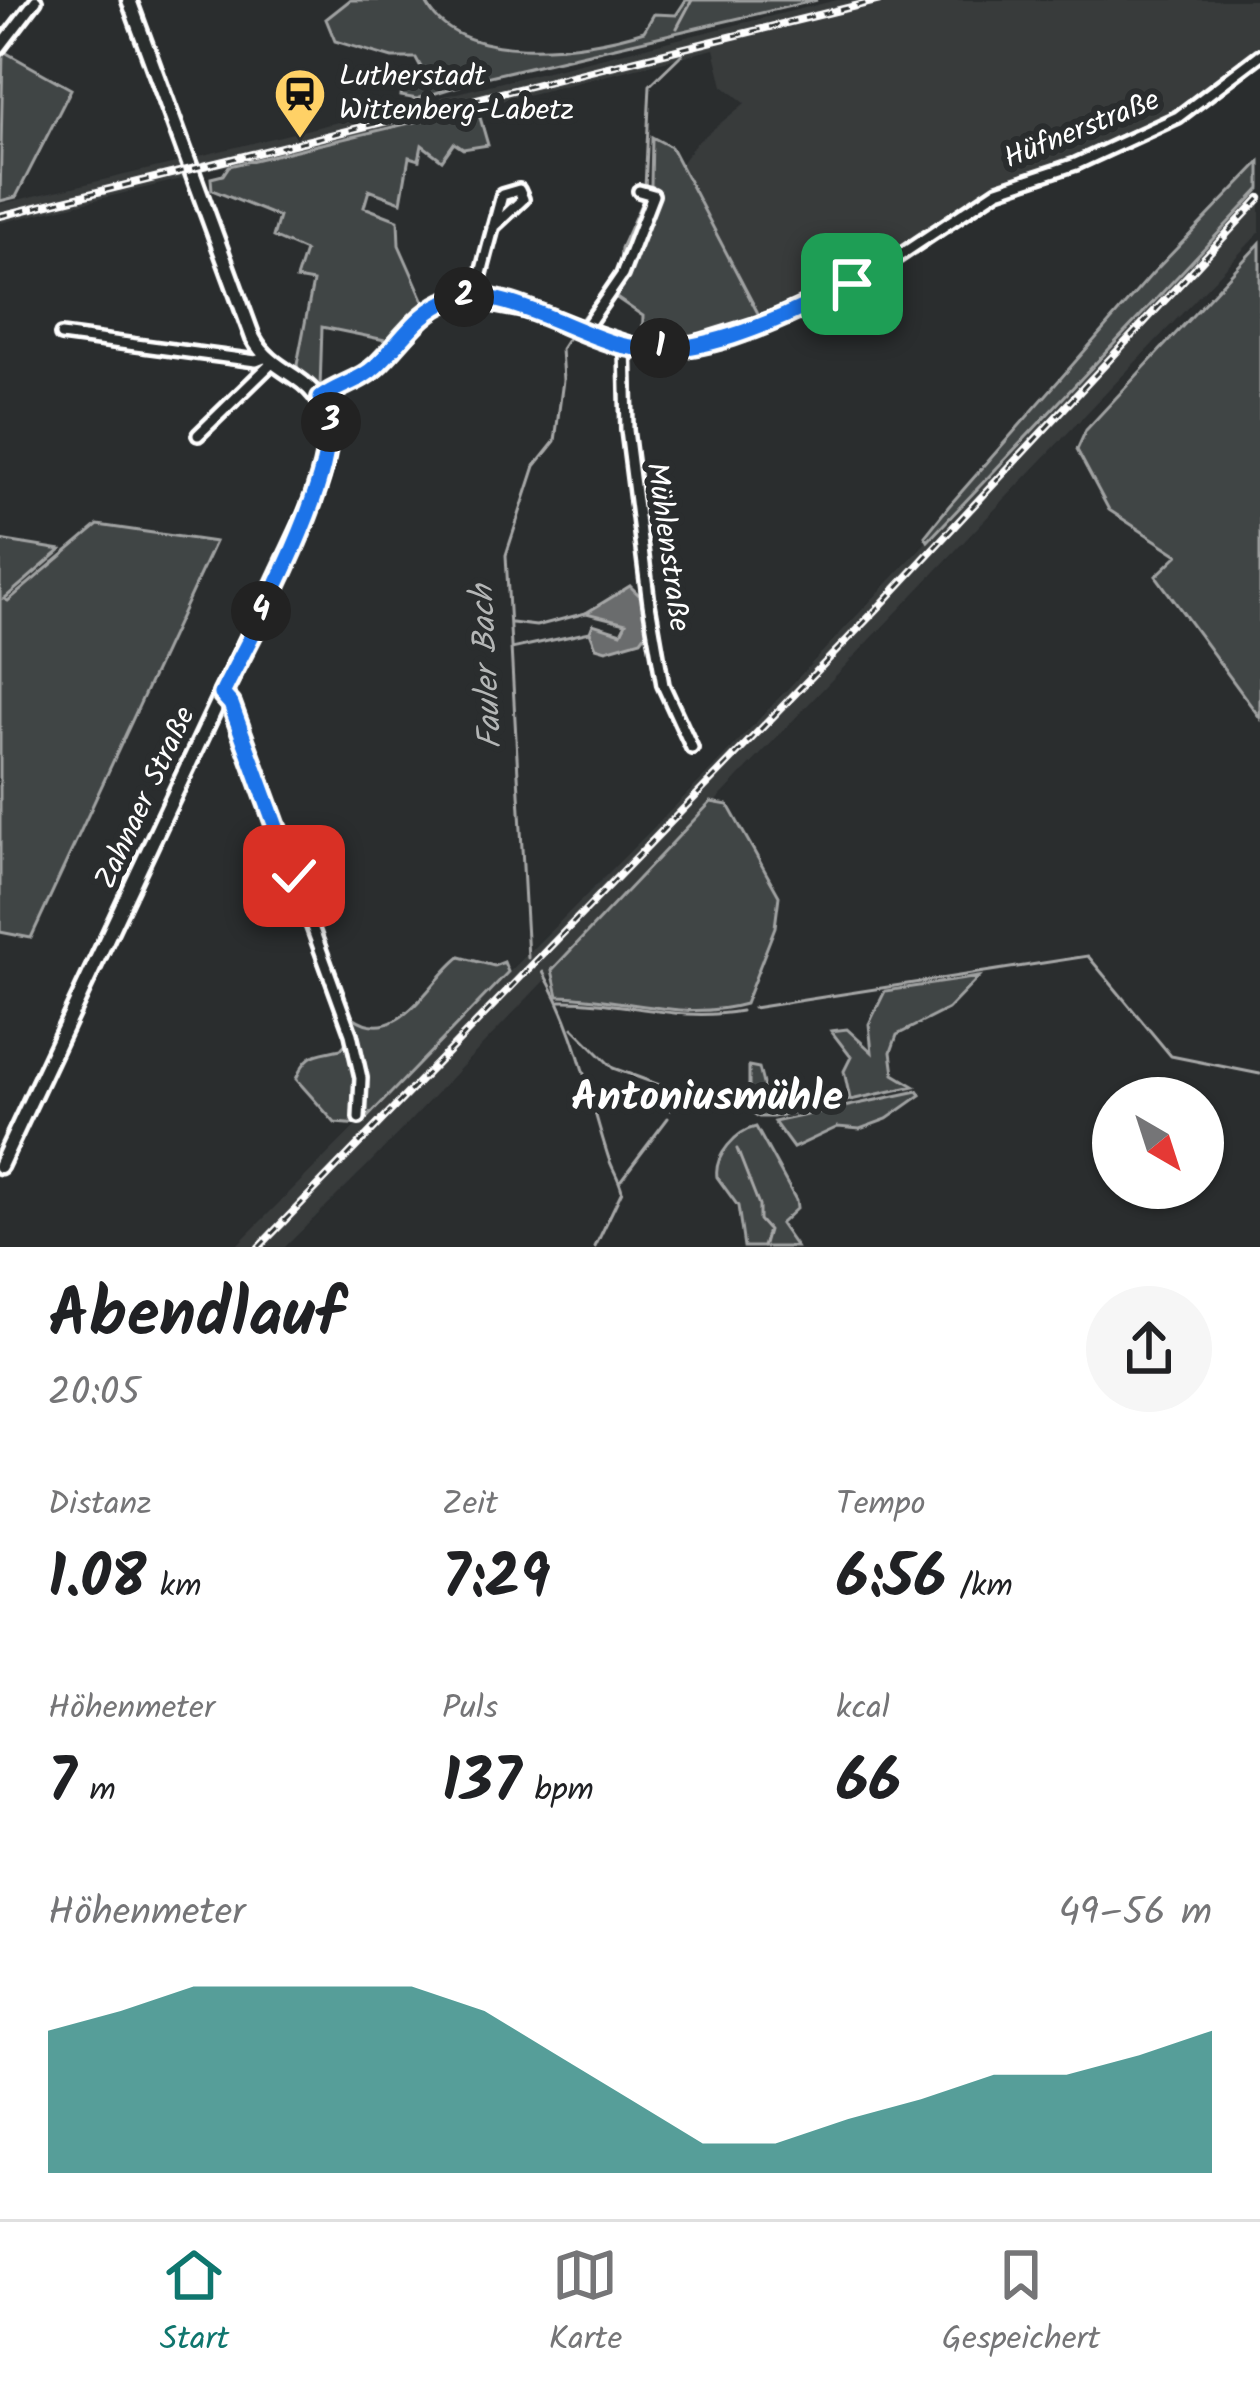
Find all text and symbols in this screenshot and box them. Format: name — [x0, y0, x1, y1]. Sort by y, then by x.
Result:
place label: Lutherstadt Wittenberg-Labetz — [339, 53, 574, 135]
station icon: Lutherstadt Wittenberg-Labetz — [272, 66, 328, 140]
street label: Hüfnerstraße — [997, 77, 1167, 183]
pin — [801, 233, 903, 335]
icon: arrive — [819, 251, 885, 317]
pin: 2 — [434, 267, 494, 327]
text: 2 — [454, 270, 474, 323]
pin: 1 — [630, 318, 690, 378]
text: 1 — [655, 321, 665, 374]
pin: 3 — [301, 392, 361, 452]
text: 3 — [322, 395, 340, 448]
street label: Mühlenstraße — [631, 459, 703, 635]
pin: 4 — [231, 581, 291, 641]
water label: Fauler Bach — [457, 581, 519, 751]
text: 4 — [252, 584, 270, 637]
street label: Zahnaer Straße — [83, 699, 209, 897]
pin — [243, 825, 345, 927]
icon: check — [261, 843, 327, 909]
district label: Antoniusmühle — [571, 1065, 843, 1132]
north arrow — [1092, 1077, 1224, 1209]
map controls — [1092, 1077, 1224, 1209]
text: Abendlauf — [48, 1265, 343, 1370]
button: share — [1086, 1286, 1212, 1412]
text: 20:05 — [48, 1363, 140, 1425]
text: Distanz — [48, 1479, 152, 1532]
text: Zeit — [442, 1479, 498, 1532]
text: Tempo — [836, 1479, 926, 1532]
text: 1.08 — [48, 1532, 147, 1628]
text: 7:29 — [442, 1532, 550, 1628]
text: 6:56 — [836, 1532, 946, 1628]
text: km — [147, 1561, 202, 1614]
text: /km — [946, 1561, 1013, 1614]
text: Höhenmeter — [48, 1683, 215, 1736]
text: Puls — [442, 1683, 498, 1736]
text: kcal — [836, 1683, 890, 1736]
text: 7 — [48, 1736, 76, 1832]
text: 137 — [442, 1736, 521, 1832]
text: 66 — [836, 1736, 901, 1832]
text: m — [76, 1765, 116, 1818]
text: bpm — [521, 1765, 594, 1818]
text: Höhenmeter — [48, 1883, 245, 1945]
text: 49–56 m — [1058, 1883, 1212, 1945]
tab: Start — [160, 2242, 229, 2367]
tab: Karte — [549, 2242, 622, 2367]
tab: Gespeichert — [942, 2242, 1100, 2367]

